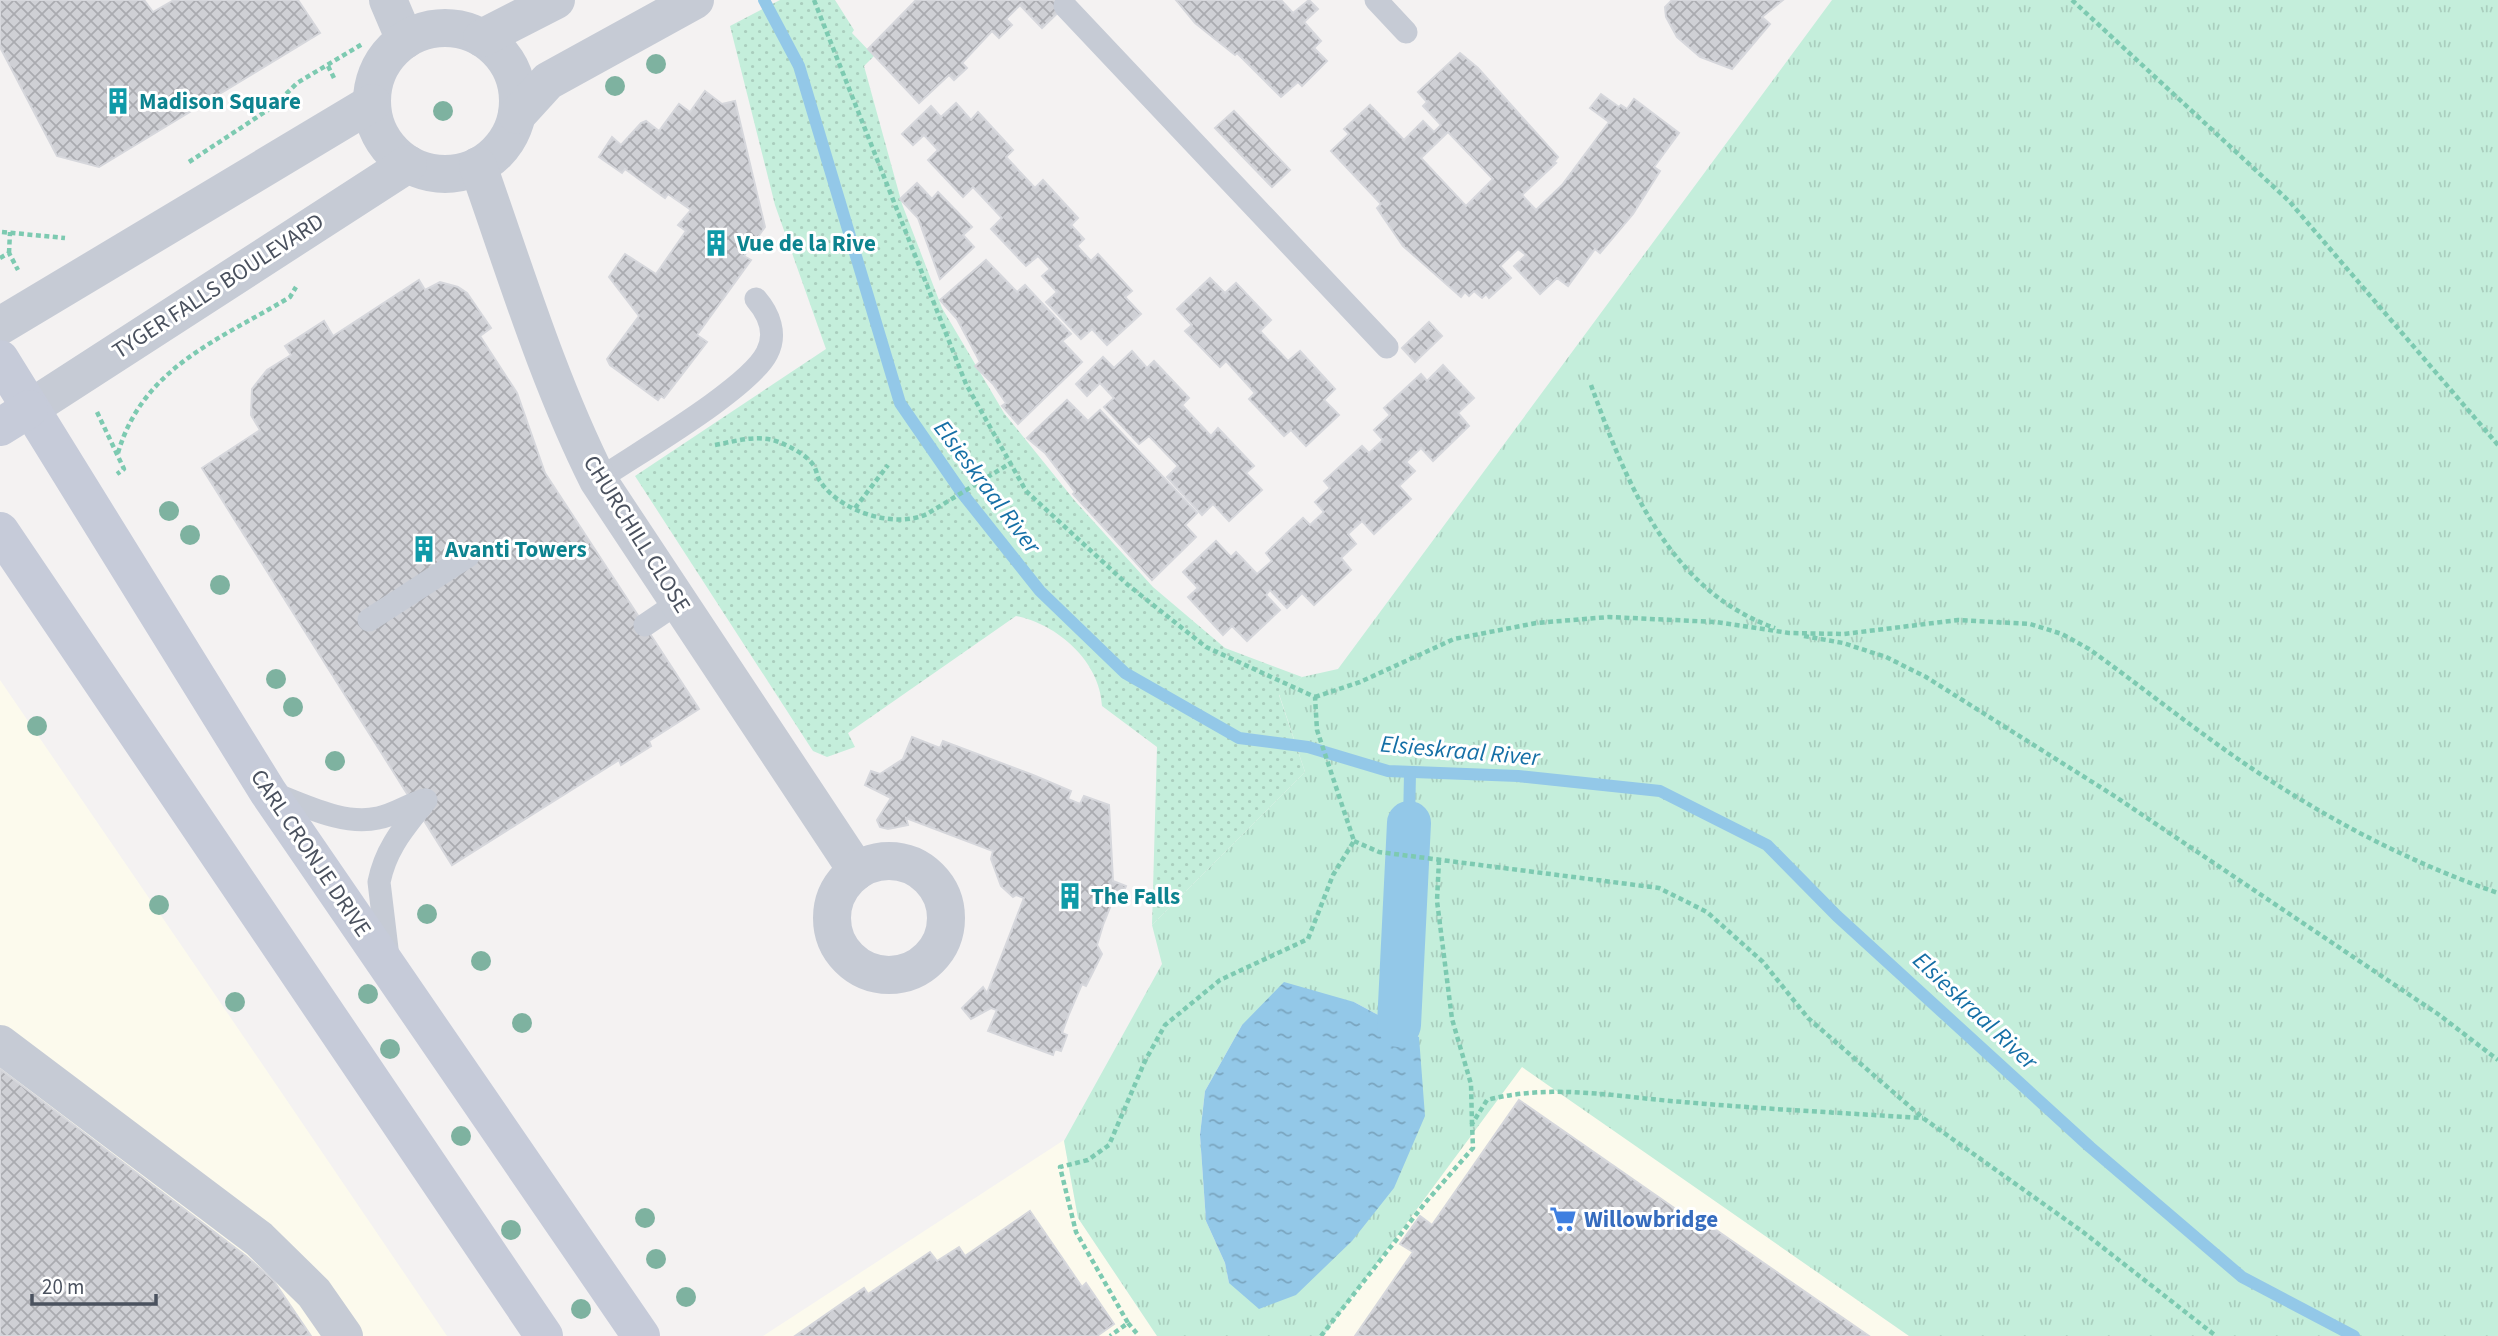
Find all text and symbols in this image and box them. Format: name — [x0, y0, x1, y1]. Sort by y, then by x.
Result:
place label: Madison Square — [139, 85, 301, 118]
building icon: Madison Square — [103, 86, 133, 116]
street label: TYGER FALLS BOULEVARD — [106, 205, 330, 367]
place label: Vue de la Rive — [736, 227, 876, 260]
building icon: Vue de la Rive — [701, 228, 731, 258]
water label: Elsieskraal River — [925, 413, 1050, 563]
street label: CHURCHILL CLOSE — [575, 449, 699, 619]
place label: Avanti Towers — [444, 533, 587, 566]
building icon: Avanti Towers — [409, 534, 439, 564]
water label: Elsieskraal River — [1379, 727, 1543, 776]
street label: CARL CRONJE DRIVE — [243, 763, 379, 943]
place label: The Falls — [1091, 880, 1180, 913]
building icon: The Falls — [1055, 881, 1085, 911]
water label: Elsieskraal River — [1905, 944, 2047, 1080]
place label: Willowbridge — [1584, 1203, 1718, 1236]
supermarket icon: Willowbridge — [1548, 1204, 1578, 1234]
scale bar — [32, 1262, 156, 1306]
text: 20 m — [42, 1272, 84, 1302]

